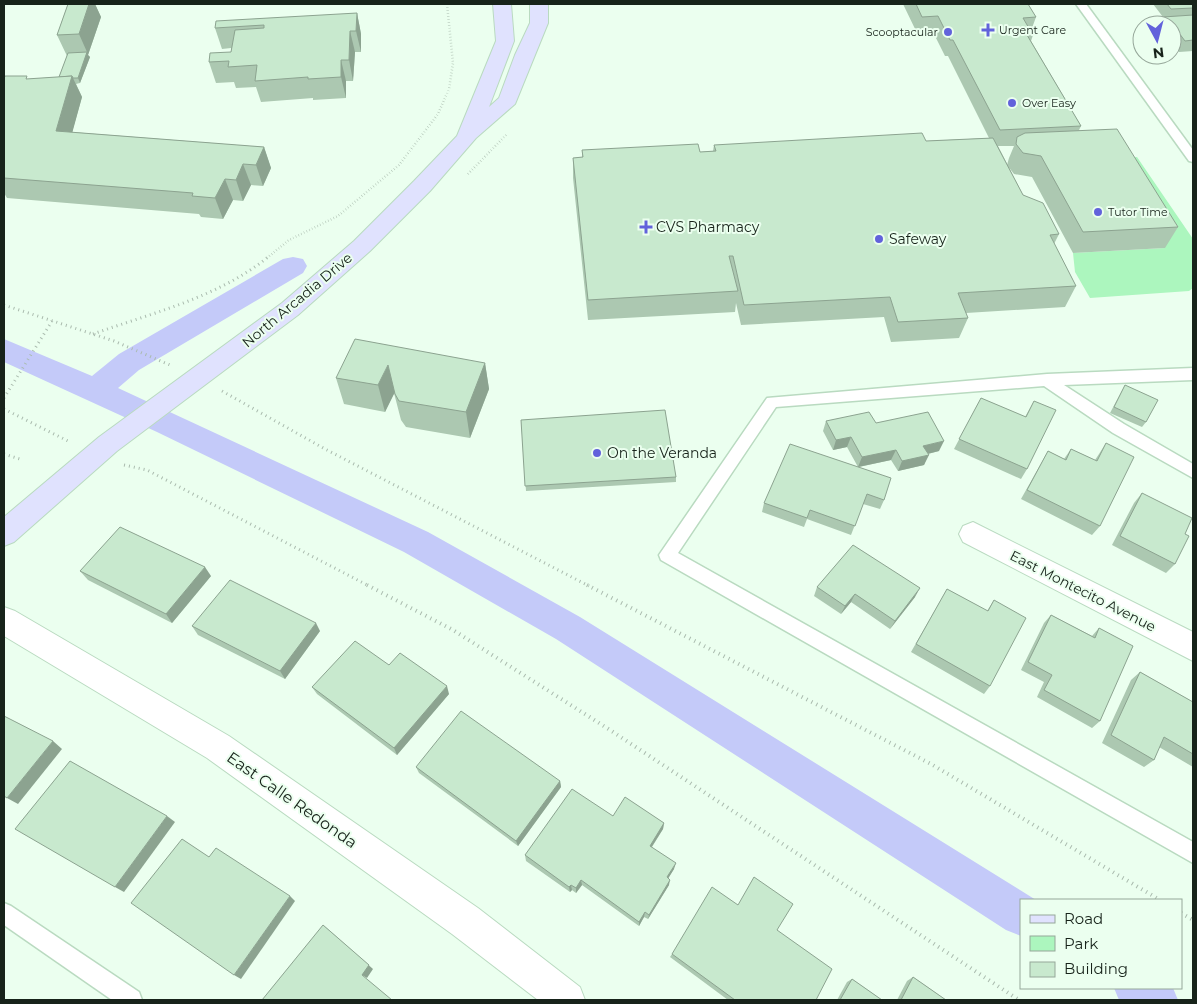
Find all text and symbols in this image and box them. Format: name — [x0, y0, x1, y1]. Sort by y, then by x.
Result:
north arrow — [1132, 15, 1182, 65]
marker: Urgent Care — [981, 23, 995, 37]
place label: Urgent Care — [999, 23, 1066, 37]
place label: Scooptacular — [866, 25, 938, 39]
marker: Scooptacular — [942, 26, 954, 38]
text: N — [1152, 43, 1165, 63]
place label: Over Easy — [1022, 96, 1076, 110]
marker: Over Easy — [1006, 97, 1018, 109]
place label: Tutor Time — [1108, 205, 1168, 219]
marker: Tutor Time — [1092, 206, 1104, 218]
place label: CVS Pharmacy — [656, 218, 760, 236]
marker: CVS Pharmacy — [640, 221, 652, 233]
place label: Safeway — [889, 230, 947, 248]
marker: Safeway — [873, 233, 885, 245]
street label: North Arcadia Drive — [238, 249, 356, 351]
place label: On the Veranda — [607, 444, 717, 462]
marker: On the Veranda — [591, 447, 603, 459]
street label: East Montecito Avenue — [1007, 546, 1159, 636]
street label: East Calle Redonda — [223, 748, 361, 852]
legend — [1020, 899, 1182, 989]
text: Road — [1064, 909, 1103, 928]
text: Park — [1064, 934, 1098, 953]
text: Building — [1064, 959, 1128, 978]

